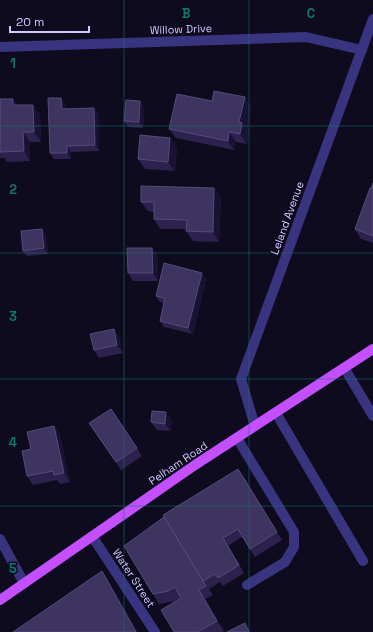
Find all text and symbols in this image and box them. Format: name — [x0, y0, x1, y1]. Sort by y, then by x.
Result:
text: B — [182, 5, 191, 22]
text: C — [307, 5, 315, 22]
scale bar — [10, 8, 89, 34]
text: 20 m — [16, 14, 44, 30]
street label: Willow Drive — [150, 21, 212, 37]
text: 1 — [10, 55, 16, 72]
street label: Leland Avenue — [267, 179, 307, 257]
text: 2 — [9, 181, 17, 198]
text: 3 — [9, 308, 17, 325]
text: 4 — [9, 434, 17, 451]
street label: Pelham Road — [146, 438, 210, 488]
street label: Water Street — [110, 546, 158, 610]
text: 5 — [9, 560, 17, 577]

